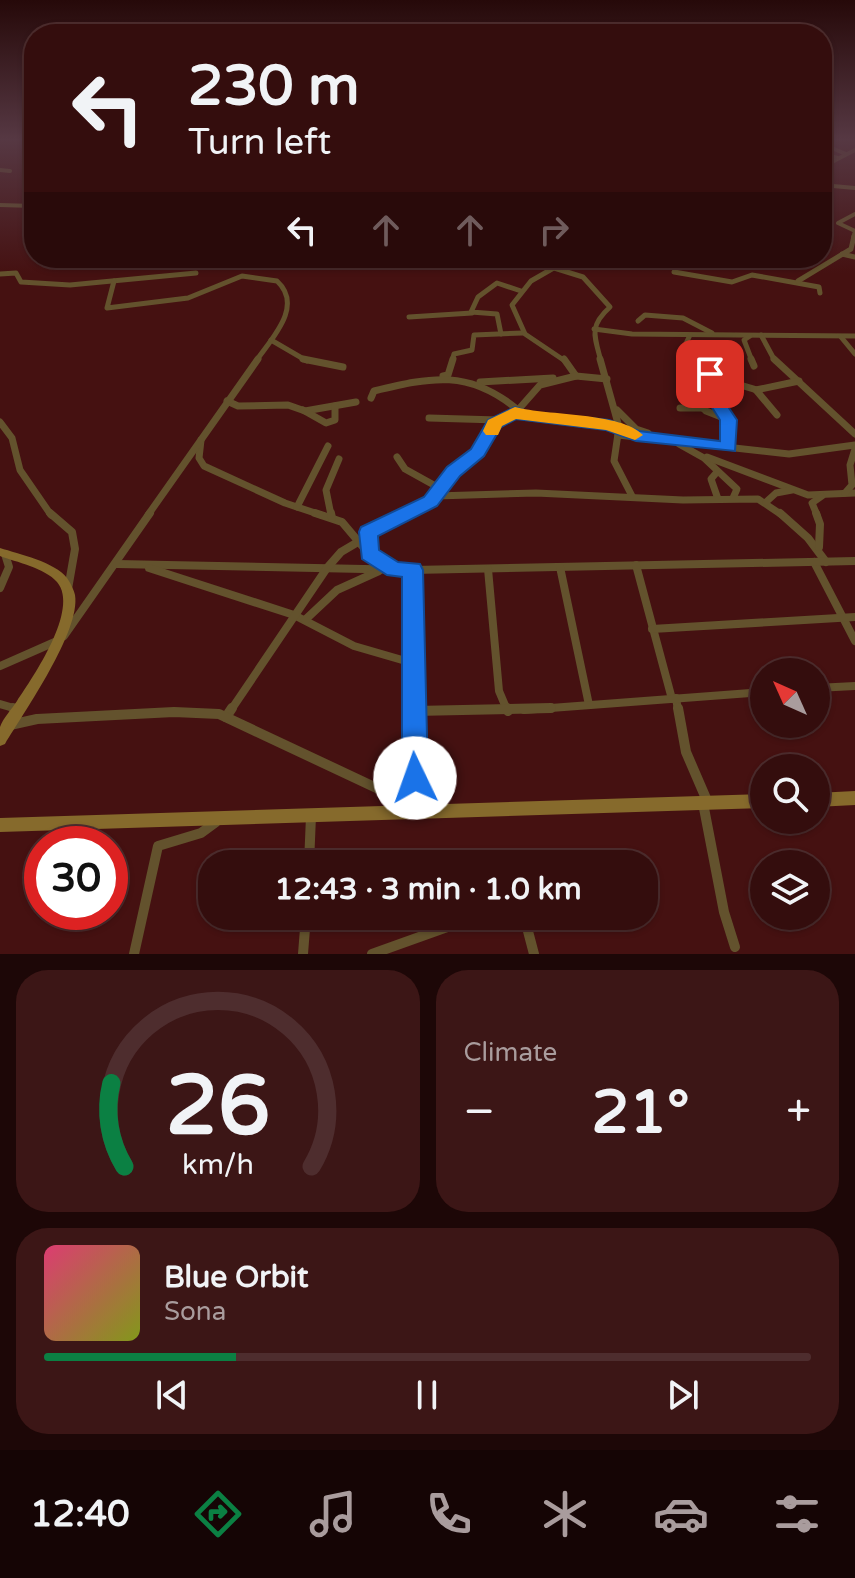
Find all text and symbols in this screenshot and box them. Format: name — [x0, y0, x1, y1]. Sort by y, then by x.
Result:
text: 230 m — [188, 53, 359, 120]
icon: left — [56, 56, 160, 160]
text: Turn left — [188, 121, 331, 164]
icon: left — [280, 208, 324, 252]
icon: ahead — [364, 208, 408, 252]
icon: ahead — [448, 208, 492, 252]
icon: right — [532, 208, 576, 252]
pin — [676, 340, 744, 408]
icon: arrive — [688, 352, 732, 396]
north arrow — [750, 658, 830, 738]
map controls — [750, 658, 830, 930]
position arrow — [373, 736, 457, 820]
button: search — [750, 754, 830, 834]
speed limit sign: 30 — [24, 826, 128, 930]
button: layers — [750, 850, 830, 930]
text: 12:43 · 3 min · 1.0 km — [274, 871, 582, 908]
text: Climate — [464, 1037, 557, 1068]
text: 26 — [166, 1057, 270, 1157]
text: 21° — [592, 1077, 690, 1149]
text: − — [464, 1086, 495, 1139]
text: + — [786, 1086, 811, 1139]
text: km/h — [182, 1148, 254, 1182]
text: Blue Orbit — [164, 1259, 309, 1296]
text: Sona — [164, 1296, 226, 1327]
icon: previous — [150, 1373, 194, 1417]
icon: pause — [405, 1373, 449, 1417]
icon: next — [661, 1373, 705, 1417]
icon: directions — [190, 1486, 246, 1542]
icon: music — [305, 1486, 361, 1542]
icon: phone — [421, 1486, 477, 1542]
icon: climate — [537, 1486, 593, 1542]
icon: car — [653, 1486, 709, 1542]
icon: filters — [769, 1486, 825, 1542]
text: 12:40 — [30, 1493, 130, 1536]

